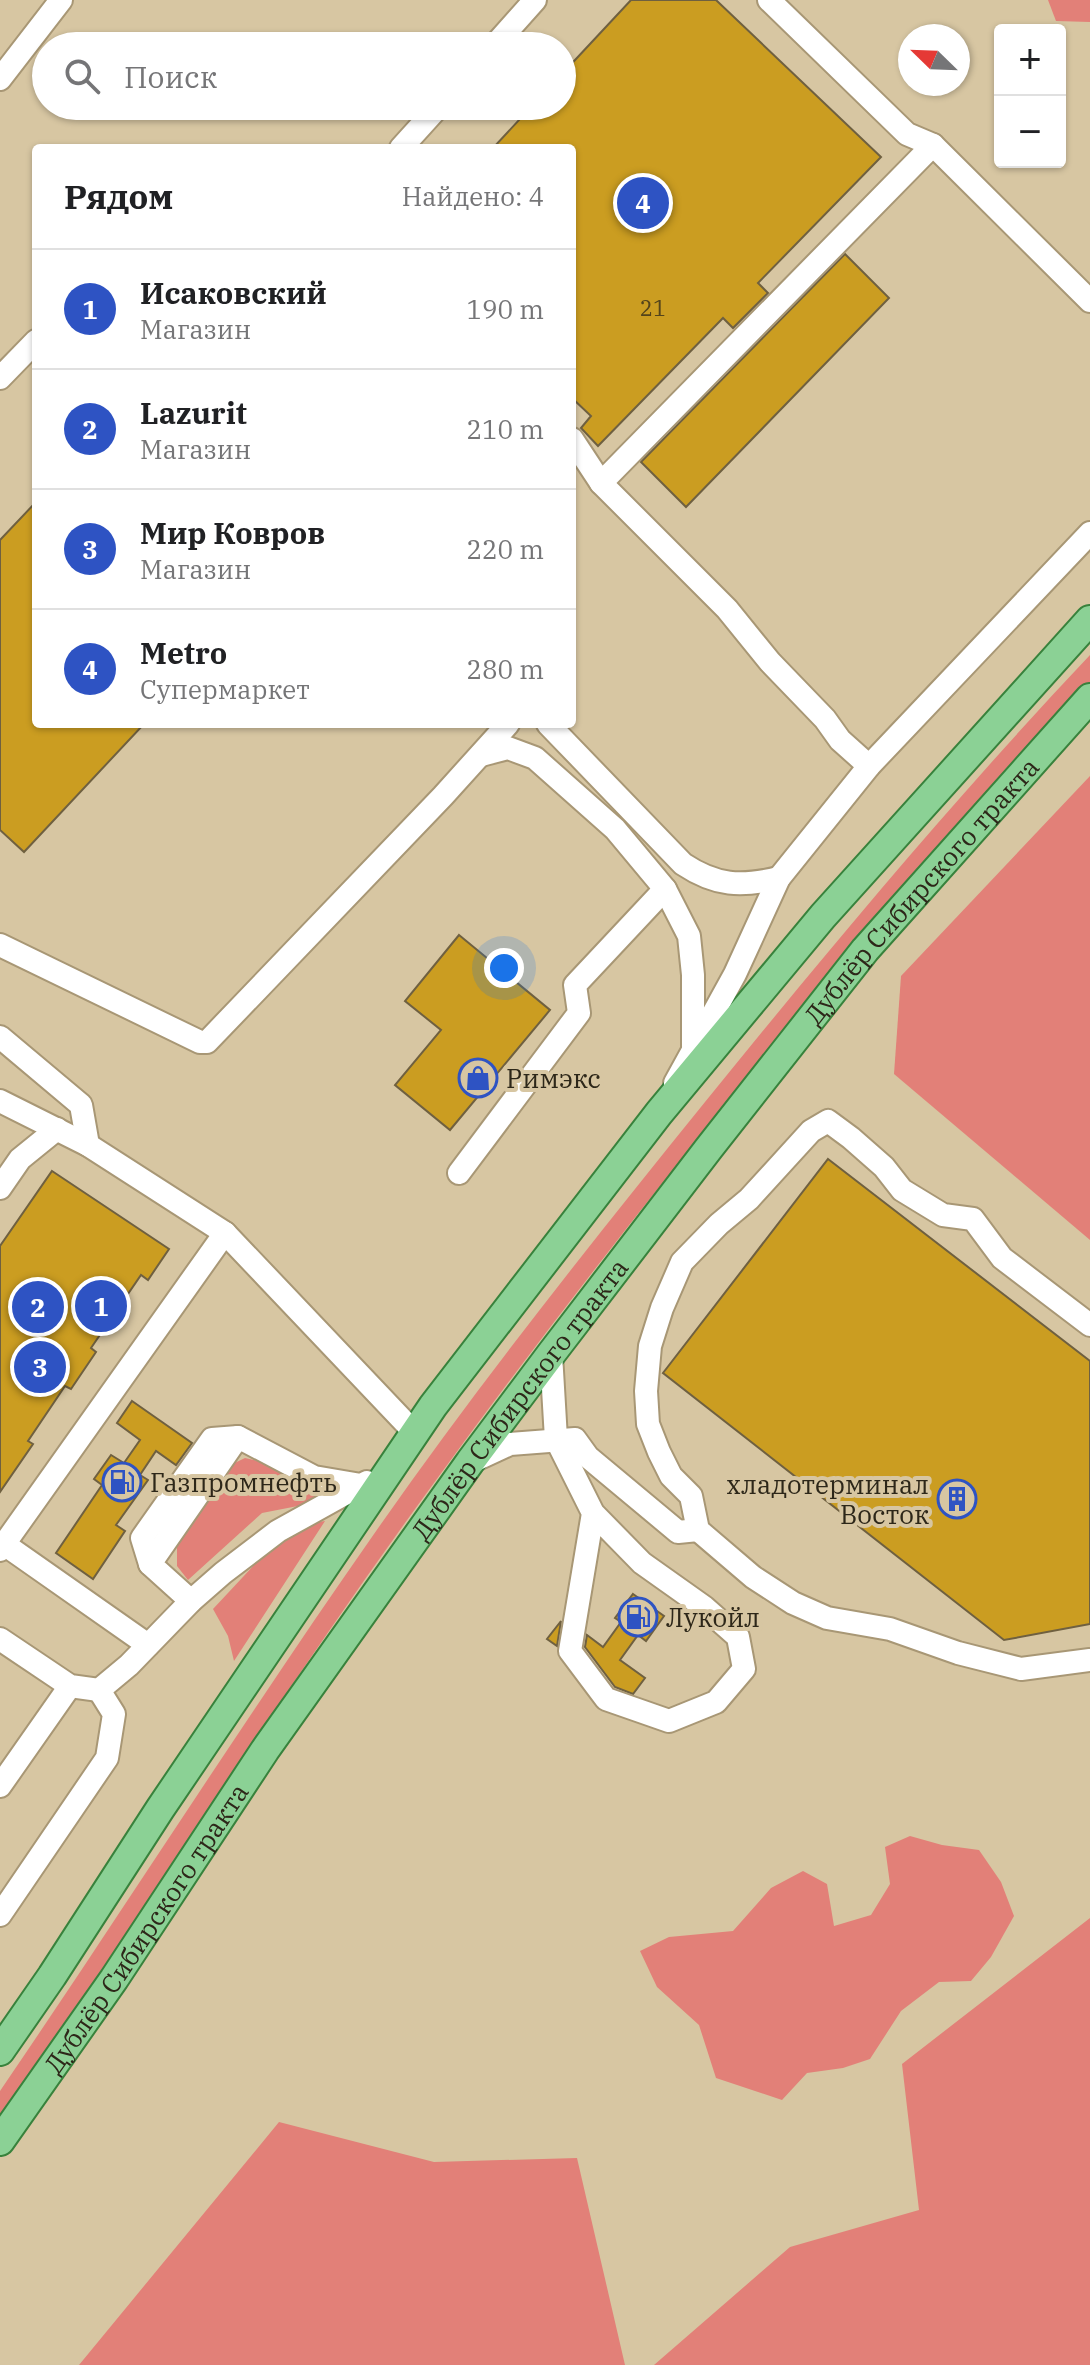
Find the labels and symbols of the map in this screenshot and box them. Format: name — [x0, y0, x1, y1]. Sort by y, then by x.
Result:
north arrow — [898, 24, 970, 96]
pin: 4 — [617, 173, 669, 233]
house number: 21 — [640, 293, 666, 322]
street label: Дублёр Сибирского тракта — [796, 750, 1046, 1031]
your location — [484, 948, 524, 988]
shop icon: Римэкс — [457, 1057, 499, 1099]
place label: Римэкс — [506, 1061, 601, 1095]
street label: Дублёр Сибирского тракта — [403, 1251, 635, 1546]
pin: 1 — [75, 1276, 127, 1336]
pin: 2 — [12, 1277, 64, 1337]
pin: 3 — [14, 1337, 66, 1397]
fuel station icon: Газпромнефть — [101, 1461, 143, 1503]
place label: Газпромнефть — [150, 1465, 337, 1499]
place label: хладотерминал Восток — [726, 1467, 929, 1531]
building icon: хладотерминал Восток — [936, 1478, 978, 1520]
fuel station icon: Лукойл — [617, 1596, 659, 1638]
place label: Лукойл — [666, 1600, 760, 1634]
street label: Дублёр Сибирского тракта — [36, 1777, 255, 2080]

